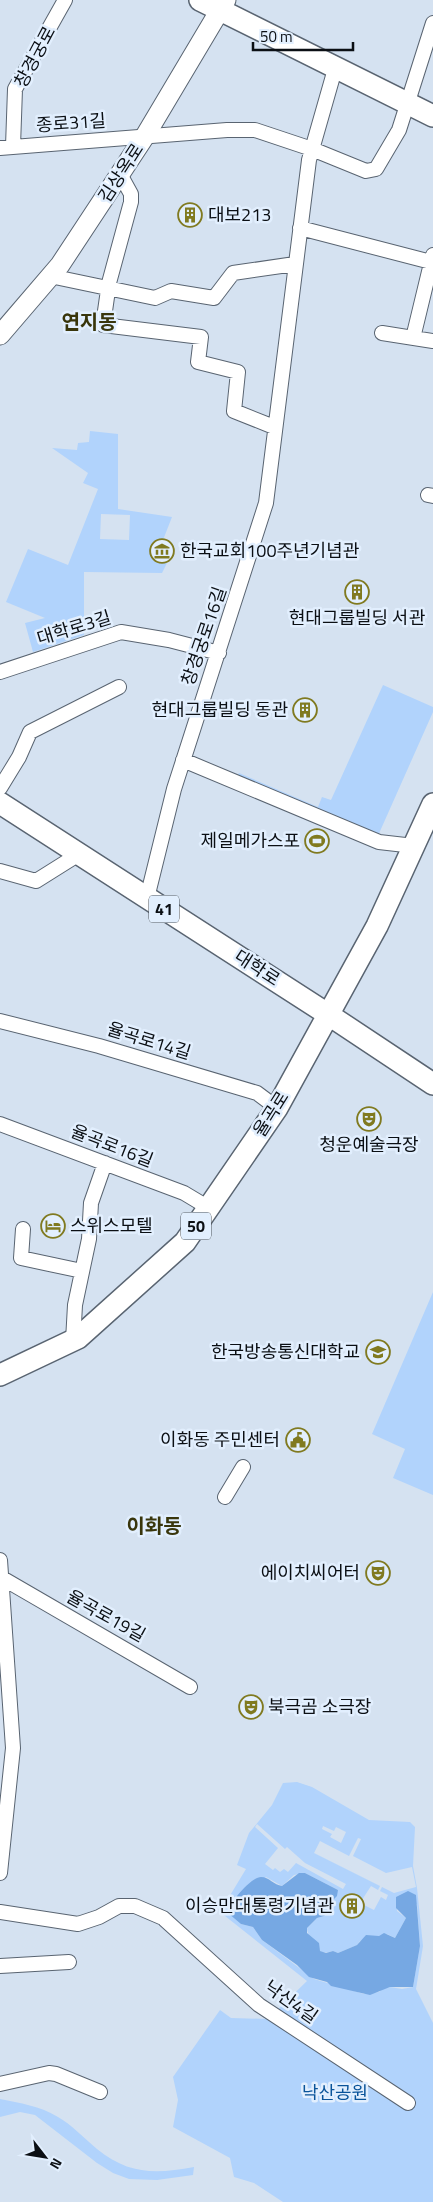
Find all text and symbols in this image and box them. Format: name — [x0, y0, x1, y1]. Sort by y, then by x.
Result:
scale bar — [253, 20, 353, 52]
street label: 창경궁로 — [7, 21, 62, 92]
text: 50 m — [260, 25, 293, 48]
street label: 종로31길 — [35, 107, 107, 138]
street label: 김상옥로 — [91, 138, 150, 208]
place label: 대보213 — [208, 201, 271, 228]
building icon: 대보213 — [177, 202, 203, 228]
district label: 연지동 — [61, 306, 117, 337]
place label: 한국교회100주년기념관 — [180, 537, 360, 564]
museum icon: 한국교회100주년기념관 — [149, 538, 175, 564]
building icon: 현대그룹빌딩 서관 — [344, 579, 370, 605]
street label: 창경궁로16길 — [174, 583, 233, 689]
street label: 대학로3길 — [33, 603, 114, 652]
place label: 현대그룹빌딩 서관 — [289, 604, 426, 631]
place label: 현대그룹빌딩 동관 — [152, 696, 288, 723]
building icon: 현대그룹빌딩 동관 — [292, 697, 318, 723]
place label: 제일메가스포 — [201, 827, 300, 854]
sports icon: 제일메가스포 — [304, 828, 330, 854]
road number: 41 — [149, 896, 179, 922]
street label: 대학로 — [229, 943, 285, 992]
street label: 율곡로14길 — [104, 1015, 194, 1066]
street label: 율곡로 — [246, 1086, 295, 1142]
theatre icon: 청운예술극장 — [356, 1106, 382, 1132]
street label: 율곡로16길 — [67, 1117, 157, 1174]
place label: 청운예술극장 — [319, 1131, 419, 1158]
place label: 스위스모텔 — [70, 1212, 153, 1239]
road number: 50 — [181, 1212, 211, 1240]
hotel icon: 스위스모텔 — [40, 1213, 66, 1239]
place label: 한국방송통신대학교 — [211, 1338, 360, 1365]
school or university icon: 한국방송통신대학교 — [365, 1339, 391, 1365]
place label: 이화동 주민센터 — [160, 1426, 280, 1453]
public building icon: 이화동 주민센터 — [285, 1427, 311, 1453]
district label: 이화동 — [126, 1510, 182, 1541]
place label: 에이치씨어터 — [261, 1559, 360, 1586]
theatre icon: 에이치씨어터 — [365, 1560, 391, 1586]
street label: 율곡로19길 — [62, 1583, 151, 1648]
place label: 북극곰 소극장 — [268, 1693, 371, 1720]
theatre icon: 북극곰 소극장 — [238, 1694, 264, 1720]
place label: 이승만대통령기념관 — [185, 1892, 334, 1919]
building icon: 이승만대통령기념관 — [339, 1893, 365, 1919]
street label: 낙산4길 — [259, 1973, 324, 2030]
park label: 낙산공원 — [302, 2079, 368, 2106]
north arrow — [20, 2132, 70, 2182]
text: N — [45, 2154, 68, 2174]

